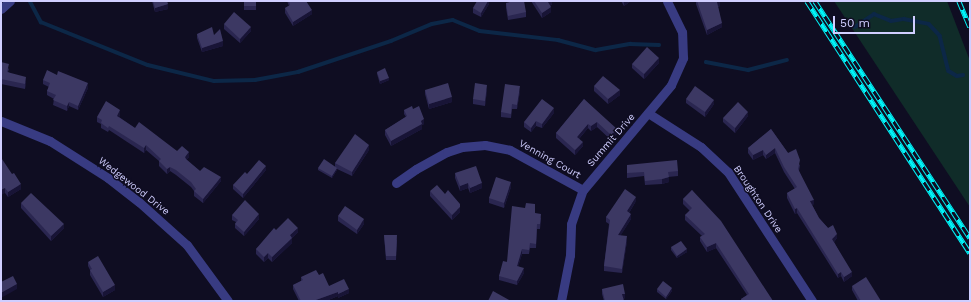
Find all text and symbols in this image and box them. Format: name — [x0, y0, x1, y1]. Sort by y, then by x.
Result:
scale bar — [835, 8, 917, 34]
text: 50 m — [840, 16, 870, 30]
street label: Summit Drive — [585, 111, 637, 169]
street label: Venning Court — [517, 137, 583, 181]
street label: Wedgewood Drive — [96, 154, 172, 218]
street label: Broughton Drive — [731, 163, 785, 235]

